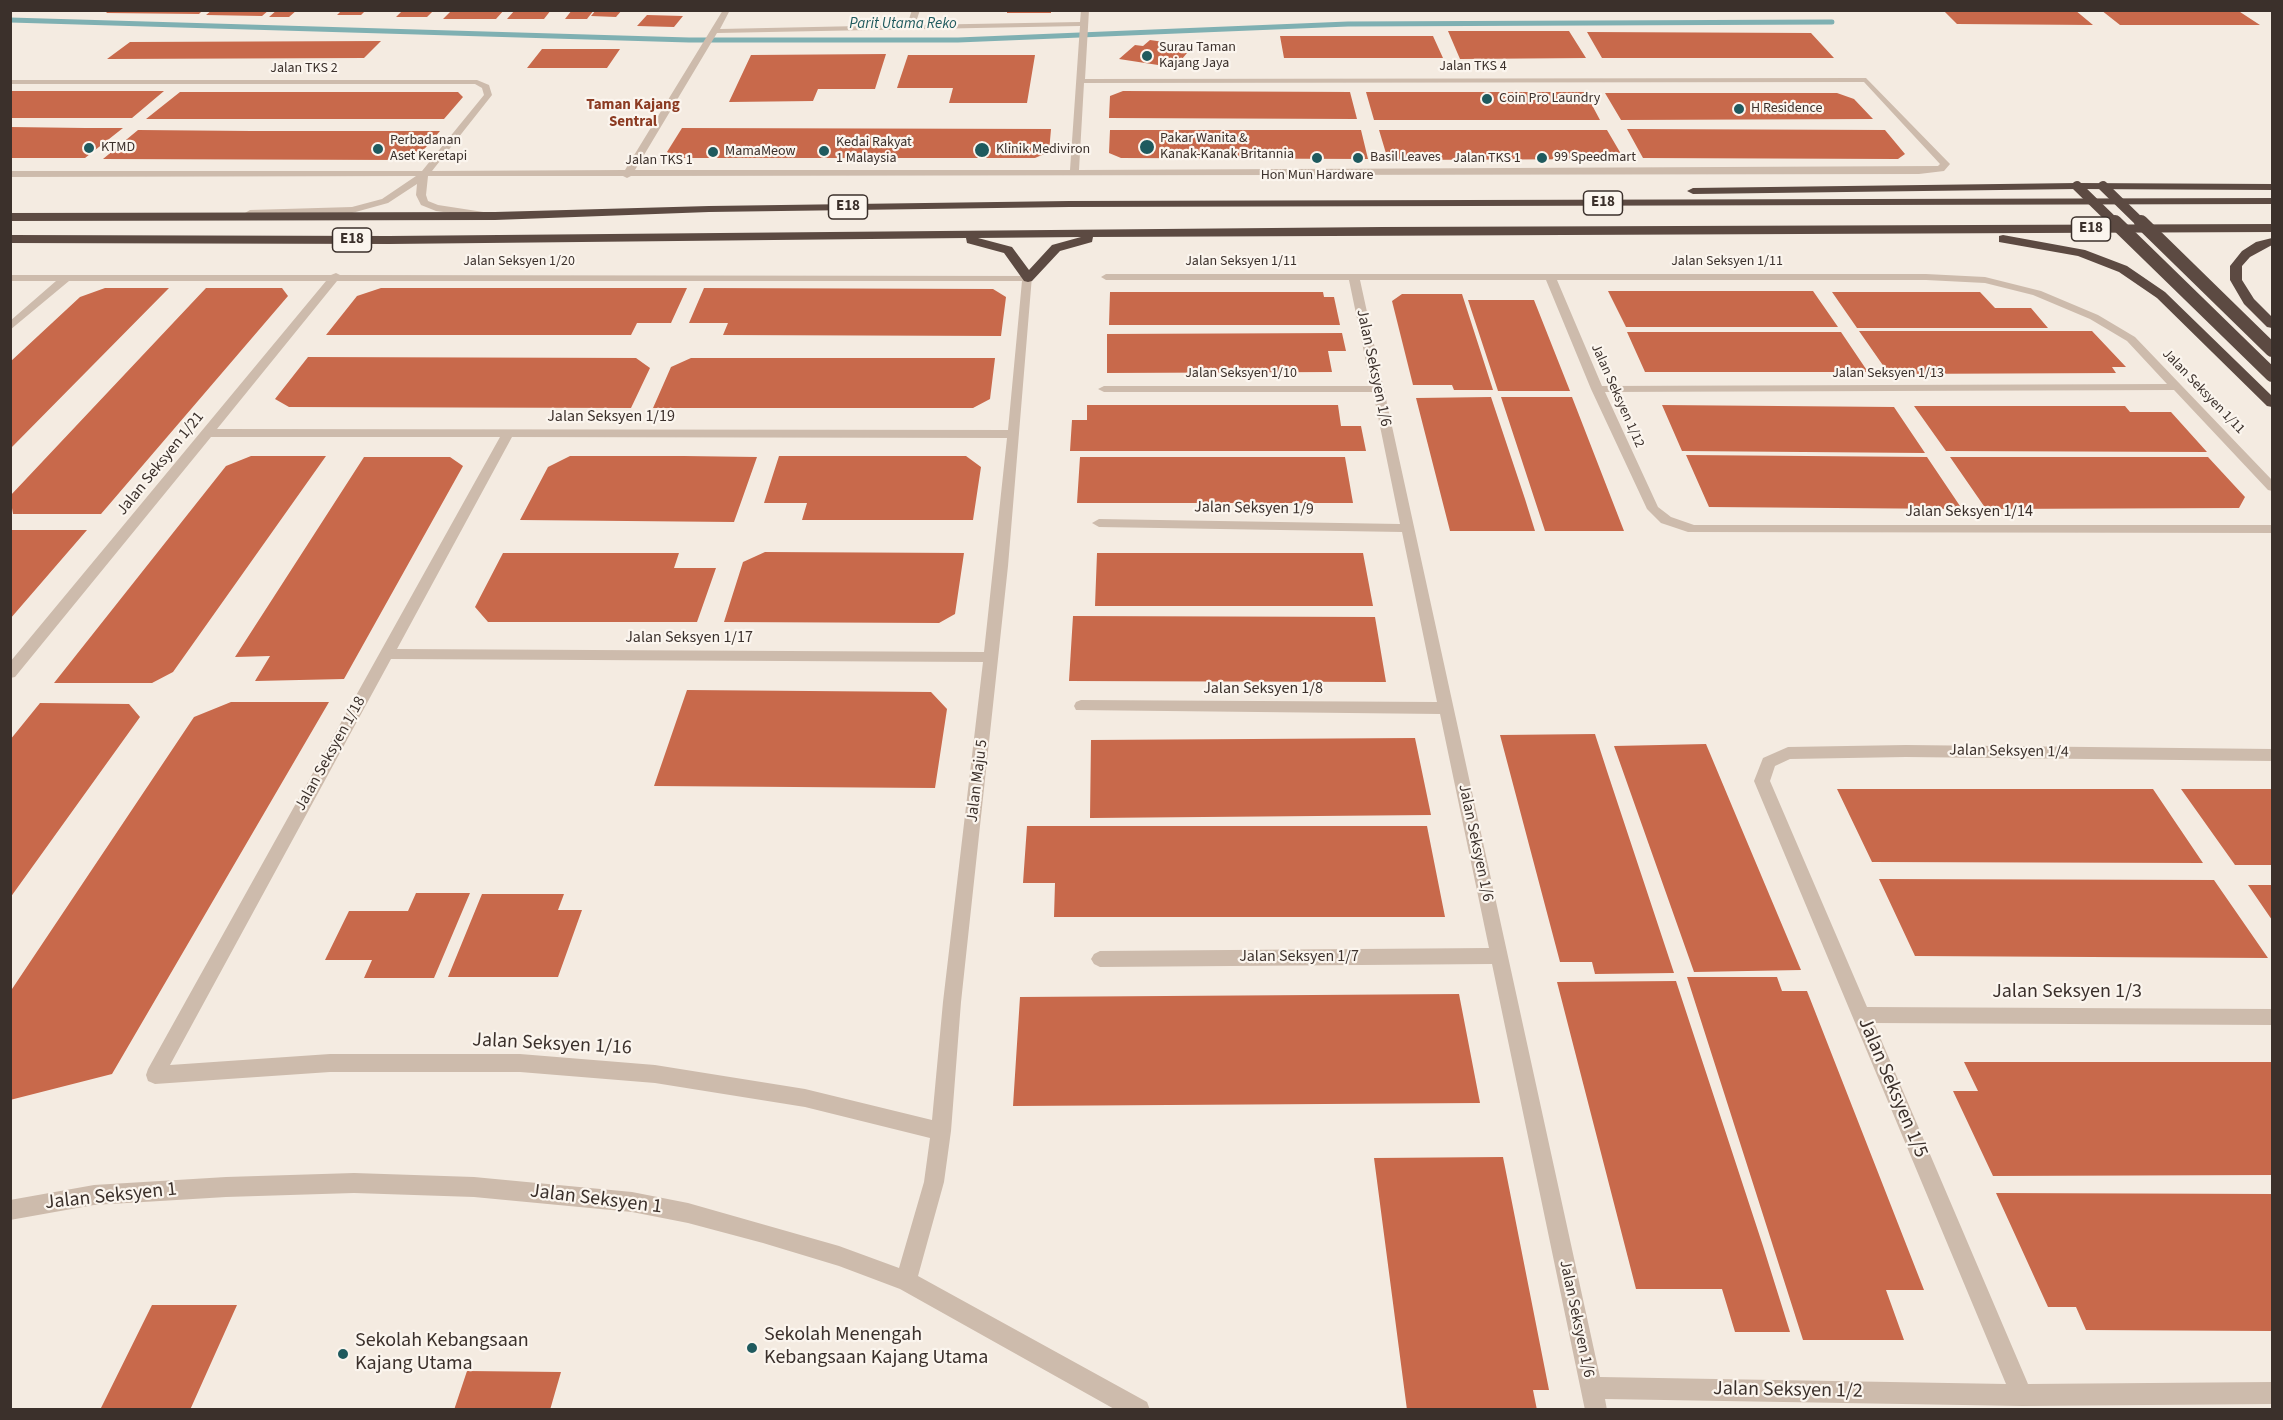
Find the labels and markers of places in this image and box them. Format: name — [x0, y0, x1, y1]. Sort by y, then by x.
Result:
place label: Surau Taman Kajang Jaya — [1159, 40, 1236, 72]
marker: Surau Taman Kajang Jaya — [1140, 49, 1154, 63]
place label: Coin Pro Laundry — [1499, 91, 1600, 107]
marker: Coin Pro Laundry — [1480, 92, 1494, 106]
place label: H Residence — [1751, 101, 1822, 117]
marker: H Residence — [1732, 102, 1746, 116]
place label: Pakar Wanita & Kanak-Kanak Britannia — [1160, 131, 1294, 164]
place label: Perbadanan Aset Keretapi — [390, 133, 467, 166]
place label: Kedai Rakyat 1 Malaysia — [836, 135, 912, 168]
marker: Pakar Wanita & Kanak-Kanak Britannia — [1138, 138, 1156, 156]
place label: KTMD — [101, 140, 135, 156]
marker: KTMD — [82, 141, 96, 155]
marker: Klinik Mediviron — [973, 141, 991, 159]
marker: Perbadanan Aset Keretapi — [371, 142, 385, 156]
place label: Klinik Mediviron — [996, 142, 1090, 158]
place label: MamaMeow — [725, 144, 796, 160]
marker: Kedai Rakyat 1 Malaysia — [817, 144, 831, 158]
marker: MamaMeow — [706, 145, 720, 159]
place label: Basil Leaves — [1370, 150, 1441, 166]
place label: 99 Speedmart — [1554, 150, 1636, 166]
marker: Hon Mun Hardware — [1310, 151, 1324, 165]
marker: Basil Leaves — [1351, 151, 1365, 165]
marker: 99 Speedmart — [1535, 151, 1549, 165]
place label: Hon Mun Hardware — [1261, 168, 1373, 184]
place label: Sekolah Menengah Kebangsaan Kajang Utama — [764, 1324, 988, 1371]
place label: Sekolah Kebangsaan Kajang Utama — [355, 1330, 529, 1377]
marker: Sekolah Menengah Kebangsaan Kajang Utama — [745, 1341, 759, 1355]
marker: Sekolah Kebangsaan Kajang Utama — [336, 1347, 350, 1361]

